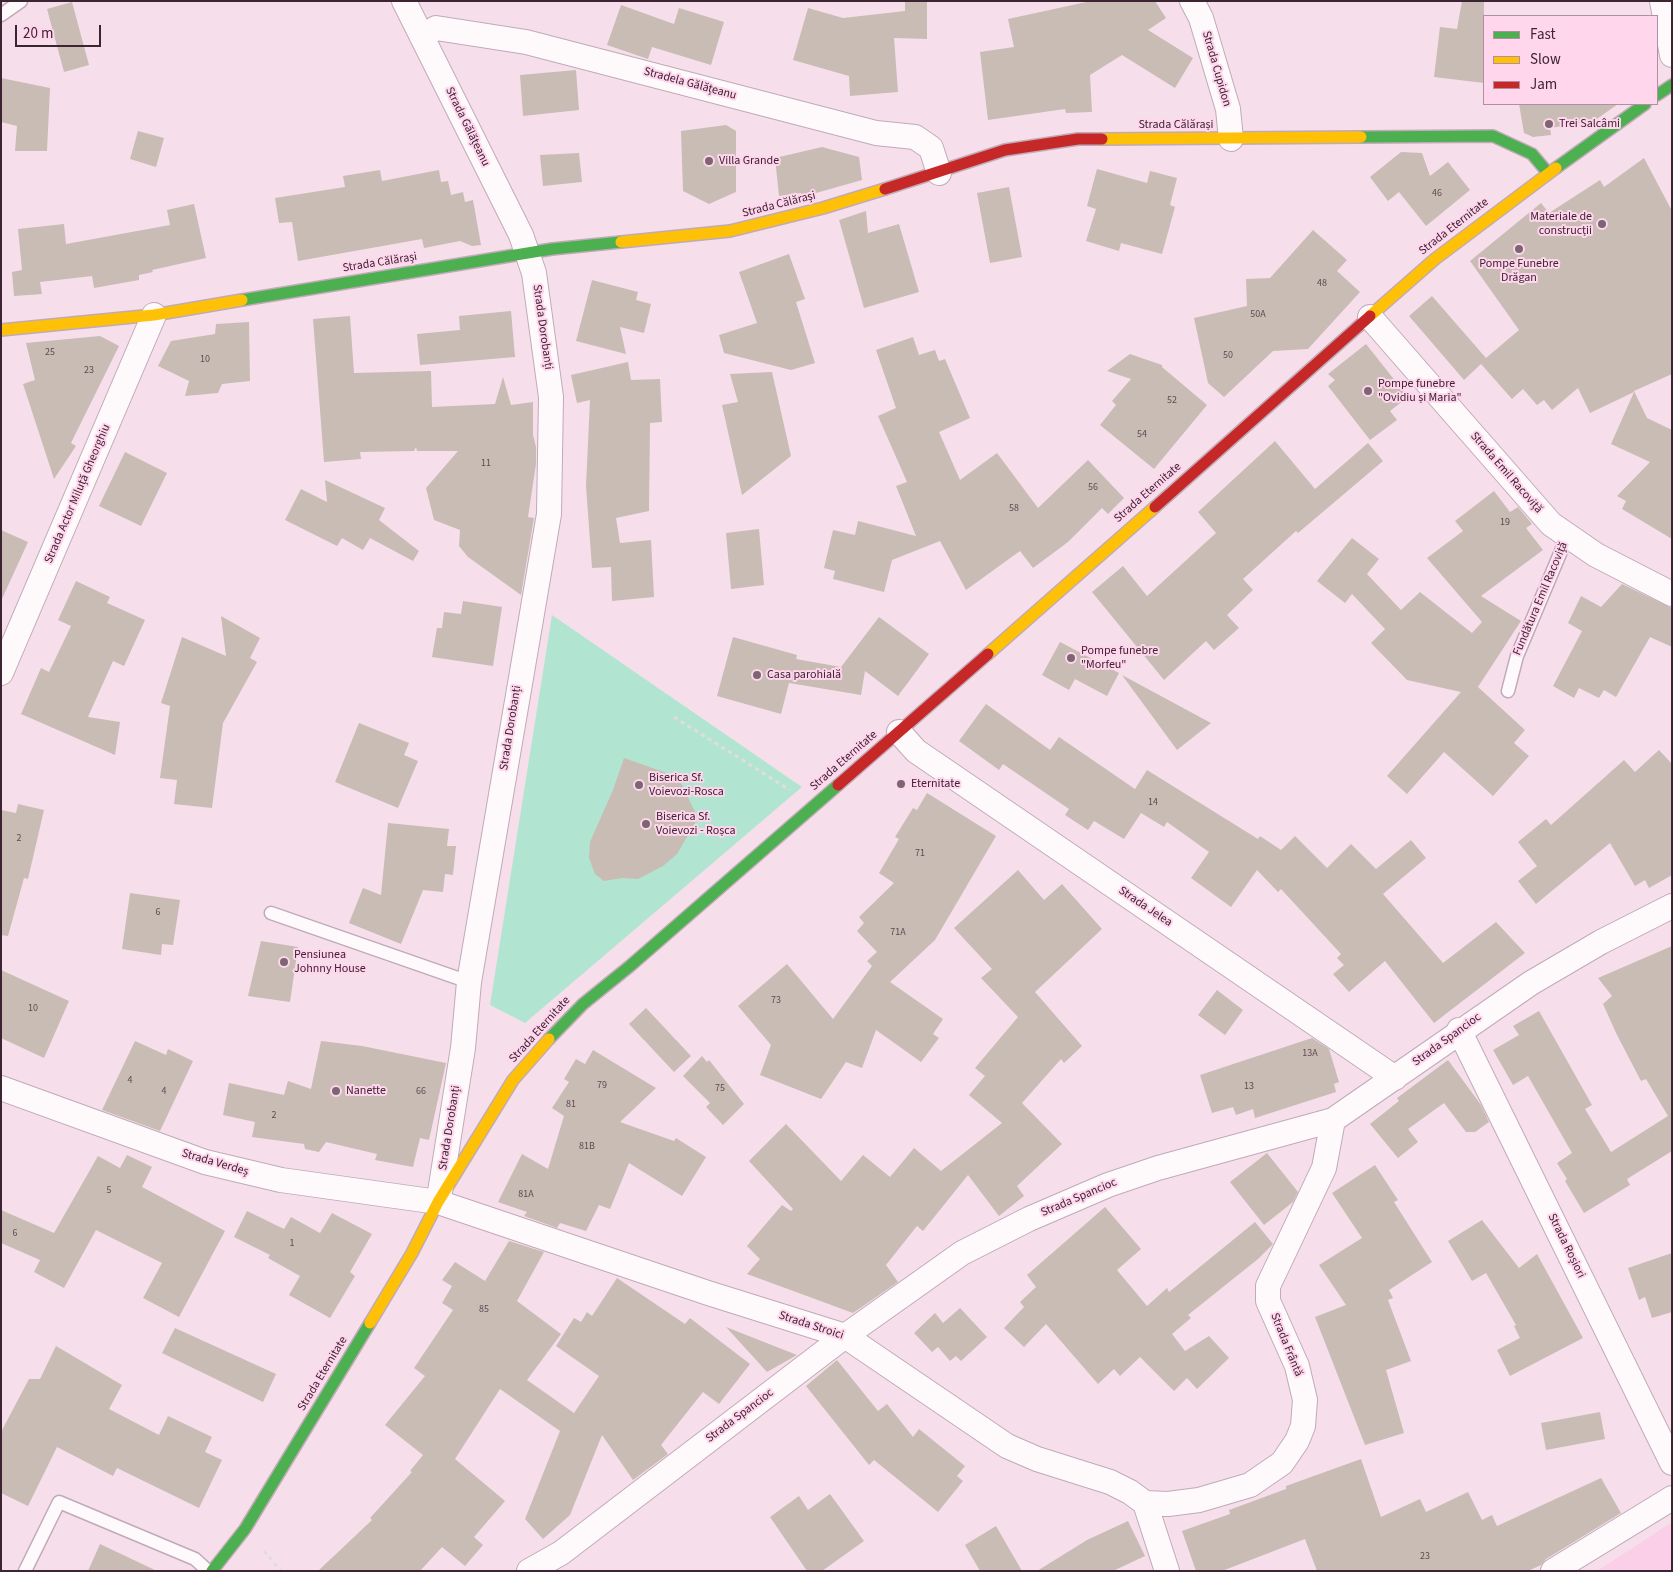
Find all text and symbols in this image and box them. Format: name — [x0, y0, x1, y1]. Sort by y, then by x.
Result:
scale bar — [18, 15, 104, 47]
legend — [1483, 15, 1658, 105]
text: 20 m — [23, 23, 53, 44]
text: Fast — [1530, 24, 1556, 45]
street label: Strada Cupidon — [1198, 30, 1234, 108]
text: Slow — [1530, 49, 1561, 70]
street label: Stradela Gălățeanu — [642, 65, 738, 103]
text: Jam — [1530, 74, 1557, 95]
street label: Strada Gălățeanu — [442, 85, 492, 169]
place label: Trei Salcâmi — [1559, 117, 1620, 131]
street label: Strada Călărași — [1138, 118, 1214, 132]
marker: Trei Salcâmi — [1543, 118, 1555, 130]
place label: Villa Grande — [719, 154, 779, 168]
marker: Villa Grande — [703, 155, 715, 167]
house number: 46 — [1432, 188, 1442, 200]
street label: Strada Călărași — [741, 189, 817, 221]
street label: Strada Eternitate — [1416, 195, 1492, 259]
place label: Materiale de construcții — [1530, 210, 1592, 238]
marker: Materiale de construcții — [1596, 218, 1608, 230]
marker: Pompe Funebre Drăgan — [1513, 243, 1525, 255]
street label: Strada Călărași — [342, 250, 418, 276]
place label: Pompe Funebre Drăgan — [1479, 257, 1559, 285]
house number: 48 — [1317, 278, 1327, 290]
street label: Strada Dorobanți — [529, 284, 555, 370]
house number: 50A — [1250, 309, 1266, 321]
house number: 25 — [45, 347, 55, 359]
house number: 50 — [1223, 350, 1233, 362]
house number: 10 — [200, 354, 210, 366]
house number: 23 — [84, 365, 94, 377]
place label: Pompe funebre "Ovidiu și Maria" — [1378, 377, 1462, 405]
marker: Pompe funebre "Ovidiu și Maria" — [1362, 385, 1374, 397]
house number: 52 — [1167, 395, 1177, 407]
street label: Strada Actor Miluță Gheorghiu — [42, 422, 114, 566]
house number: 54 — [1137, 429, 1147, 441]
street label: Strada Emil Racoviță — [1467, 429, 1545, 517]
house number: 11 — [481, 458, 491, 470]
street label: Strada Eternitate — [1111, 460, 1185, 526]
house number: 56 — [1088, 482, 1098, 494]
house number: 58 — [1009, 503, 1019, 515]
house number: 19 — [1500, 517, 1510, 529]
street label: Fundătura Emil Racoviță — [1511, 540, 1571, 658]
place label: Pompe funebre "Morfeu" — [1081, 644, 1158, 672]
marker: Pompe funebre "Morfeu" — [1065, 652, 1077, 664]
place label: Casa parohială — [767, 668, 841, 682]
marker: Casa parohială — [751, 669, 763, 681]
street label: Strada Dorobanți — [497, 685, 525, 771]
street label: Strada Eternitate — [807, 728, 881, 794]
place label: Biserica Sf. Voievozi-Rosca — [649, 771, 724, 799]
place label: Eternitate — [911, 777, 960, 791]
marker: Eternitate — [895, 778, 907, 790]
marker: Biserica Sf. Voievozi-Rosca — [633, 779, 645, 791]
house number: 14 — [1148, 797, 1158, 809]
place label: Biserica Sf. Voievozi - Roșca — [656, 810, 736, 838]
marker: Biserica Sf. Voievozi - Roșca — [640, 818, 652, 830]
house number: 2 — [17, 833, 21, 845]
house number: 71 — [915, 848, 925, 860]
street label: Strada Jelea — [1115, 884, 1175, 930]
house number: 6 — [156, 907, 160, 919]
house number: 71A — [890, 927, 906, 939]
place label: Pensiunea Johnny House — [294, 948, 366, 976]
marker: Pensiunea Johnny House — [278, 956, 290, 968]
street label: Strada Eternitate — [506, 994, 574, 1066]
house number: 73 — [771, 995, 781, 1007]
house number: 10 — [28, 1003, 38, 1015]
street label: Strada Spancioc — [1410, 1010, 1484, 1070]
house number: 13A — [1302, 1048, 1318, 1060]
house number: 4 — [128, 1075, 132, 1087]
house number: 79 — [597, 1080, 607, 1092]
house number: 13 — [1244, 1081, 1254, 1093]
house number: 75 — [715, 1083, 725, 1095]
place label: Nanette — [346, 1084, 386, 1098]
marker: Nanette — [330, 1085, 342, 1097]
street label: Strada Dorobanți — [436, 1085, 464, 1171]
house number: 4 — [162, 1086, 166, 1098]
house number: 66 — [416, 1086, 426, 1098]
house number: 81 — [566, 1099, 576, 1111]
house number: 2 — [272, 1110, 276, 1122]
house number: 81B — [579, 1141, 595, 1153]
street label: Strada Verdeș — [180, 1147, 250, 1179]
street label: Strada Spancioc — [1039, 1176, 1119, 1220]
house number: 5 — [107, 1185, 111, 1197]
house number: 81A — [518, 1189, 534, 1201]
street label: Strada Roșiori — [1544, 1211, 1588, 1281]
house number: 6 — [13, 1228, 17, 1240]
house number: 1 — [290, 1238, 294, 1250]
house number: 85 — [479, 1304, 489, 1316]
street label: Strada Stroici — [777, 1309, 845, 1343]
street label: Strada Frântă — [1267, 1311, 1305, 1379]
street label: Strada Eternitate — [295, 1334, 351, 1414]
street label: Strada Spancioc — [703, 1386, 777, 1446]
house number: 23 — [1420, 1551, 1430, 1563]

